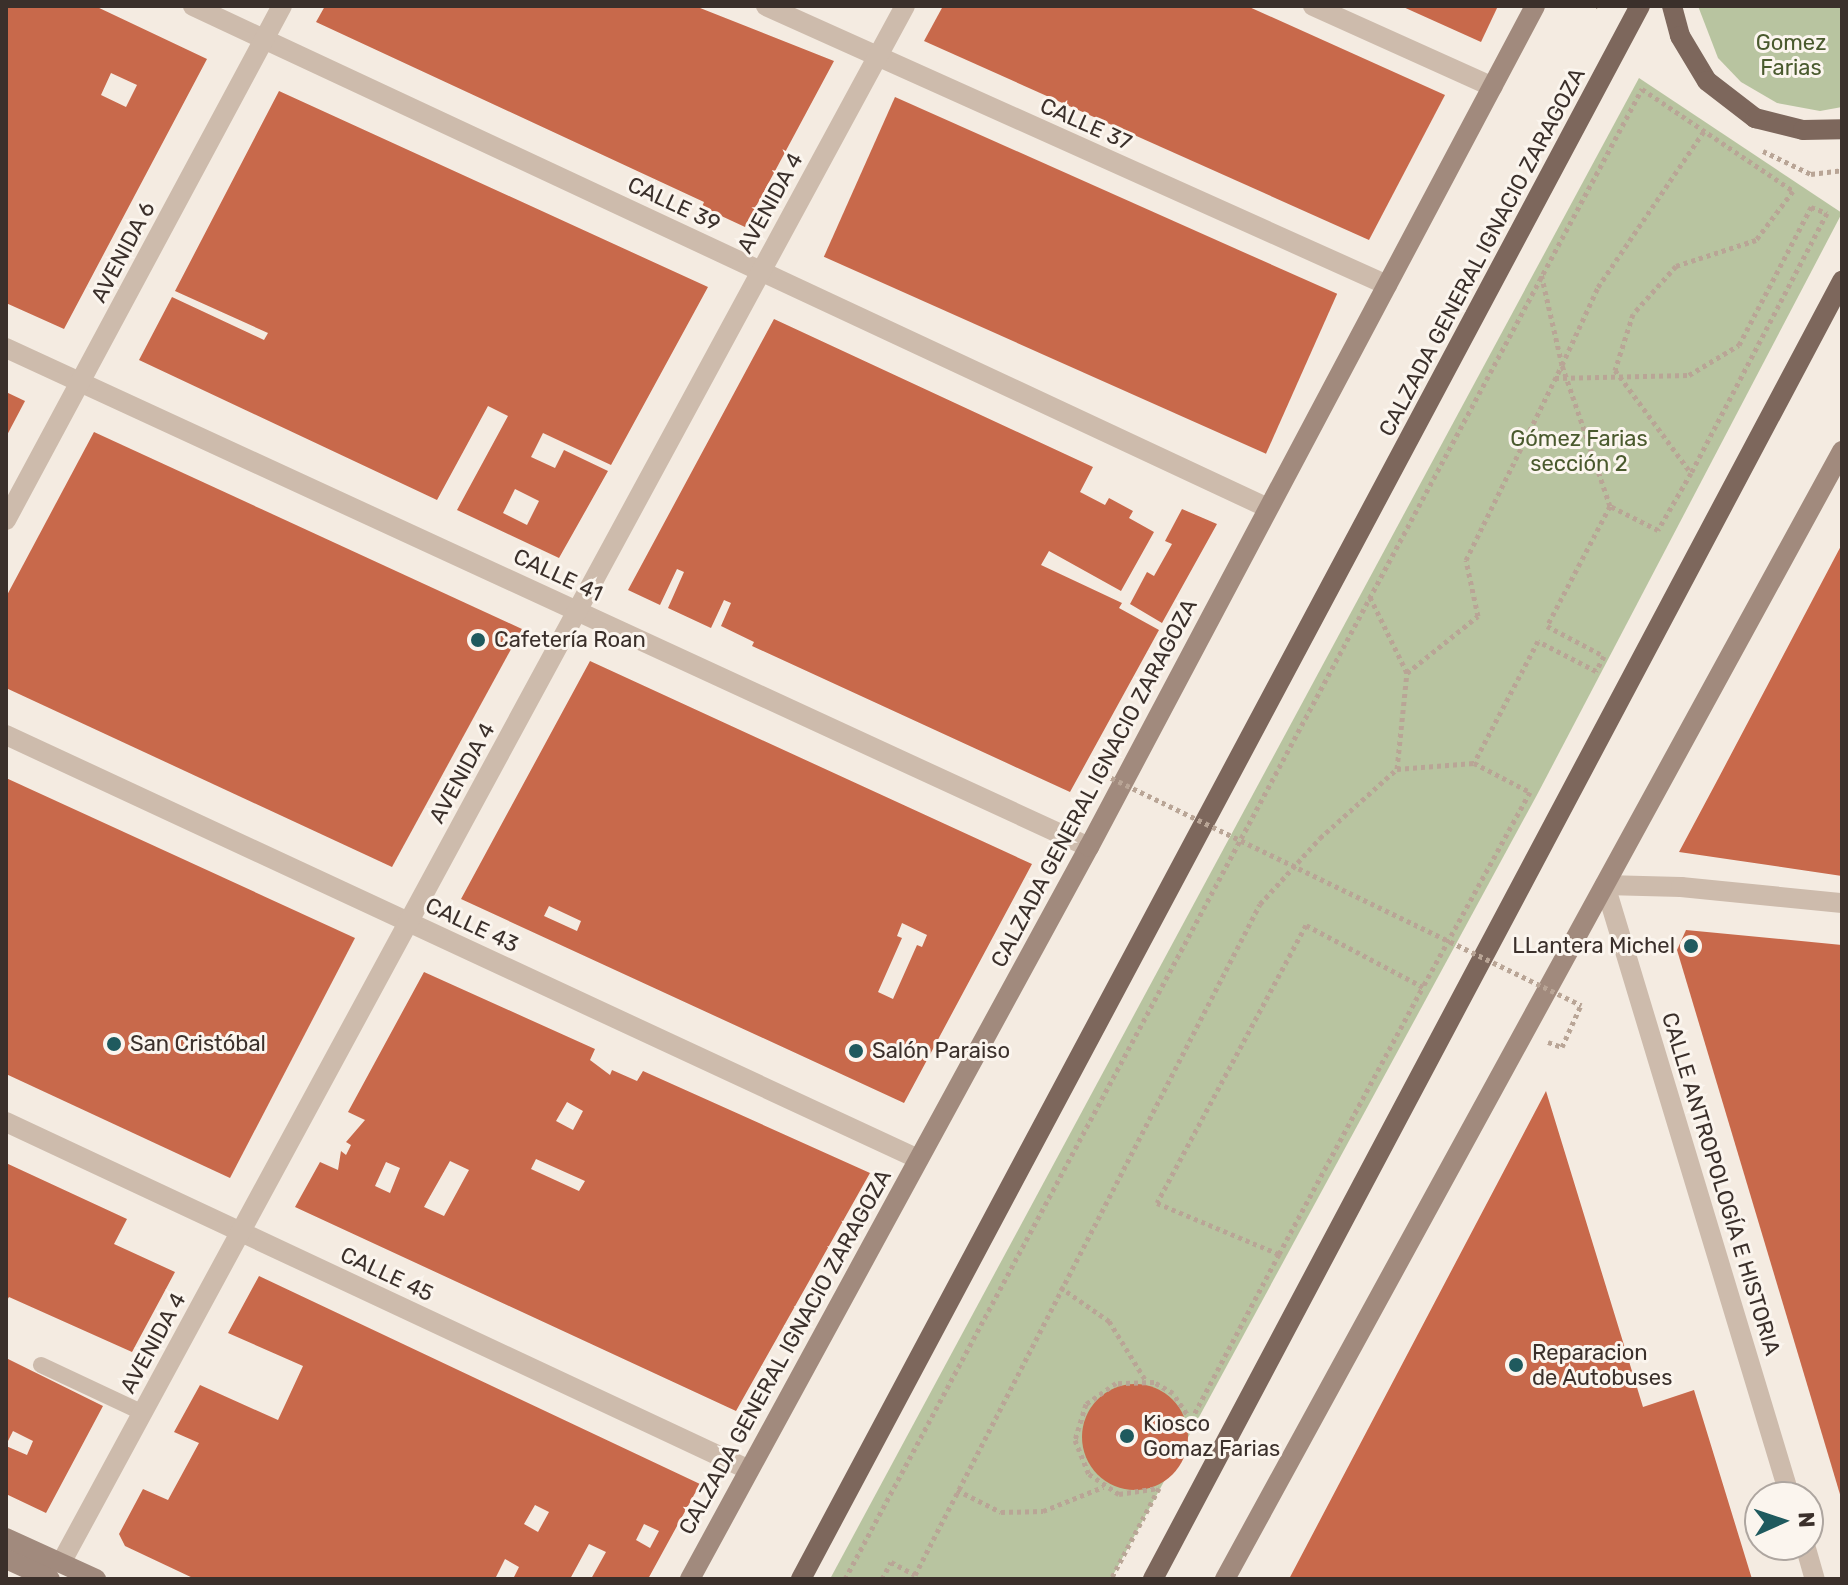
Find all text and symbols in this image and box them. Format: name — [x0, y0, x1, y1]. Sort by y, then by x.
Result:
park label: Gomez Farias — [1756, 29, 1826, 80]
street label: CALZADA GENERAL IGNACIO ZARAGOZA — [1373, 63, 1591, 441]
street label: CALLE 37 — [1036, 92, 1136, 156]
street label: AVENIDA 4 — [731, 148, 809, 258]
street label: CALLE 39 — [624, 171, 724, 237]
street label: AVENIDA 6 — [85, 197, 161, 307]
park label: Gómez Farias sección 2 — [1510, 425, 1648, 476]
street label: CALLE 41 — [509, 543, 607, 607]
street label: CALZADA GENERAL IGNACIO ZARAGOZA — [985, 594, 1203, 972]
place label: Cafetería Roan — [494, 627, 646, 653]
marker: Cafetería Roan — [469, 631, 487, 649]
street label: AVENIDA 4 — [423, 718, 501, 828]
street label: CALLE 43 — [421, 892, 523, 958]
place label: LLantera Michel — [1512, 933, 1675, 959]
marker: LLantera Michel — [1682, 937, 1700, 955]
street label: CALLE ANTROPOLOGÍA E HISTORIA — [1656, 1009, 1786, 1359]
place label: San Cristóbal — [130, 1031, 266, 1057]
marker: San Cristóbal — [105, 1035, 123, 1053]
place label: Salón Paraiso — [872, 1038, 1010, 1064]
marker: Salón Paraiso — [847, 1042, 865, 1060]
street label: CALZADA GENERAL IGNACIO ZARAGOZA — [673, 1164, 897, 1540]
street label: CALLE 45 — [336, 1241, 438, 1307]
street label: AVENIDA 4 — [114, 1288, 192, 1398]
place label: Reparacion de Autobuses — [1532, 1339, 1673, 1390]
marker: Reparacion de Autobuses — [1507, 1356, 1525, 1374]
place label: Kiosco Gomaz Farias — [1143, 1410, 1280, 1462]
marker: Kiosco Gomaz Farias — [1118, 1427, 1136, 1445]
north arrow — [1744, 1481, 1824, 1561]
text: N — [1793, 1511, 1820, 1528]

